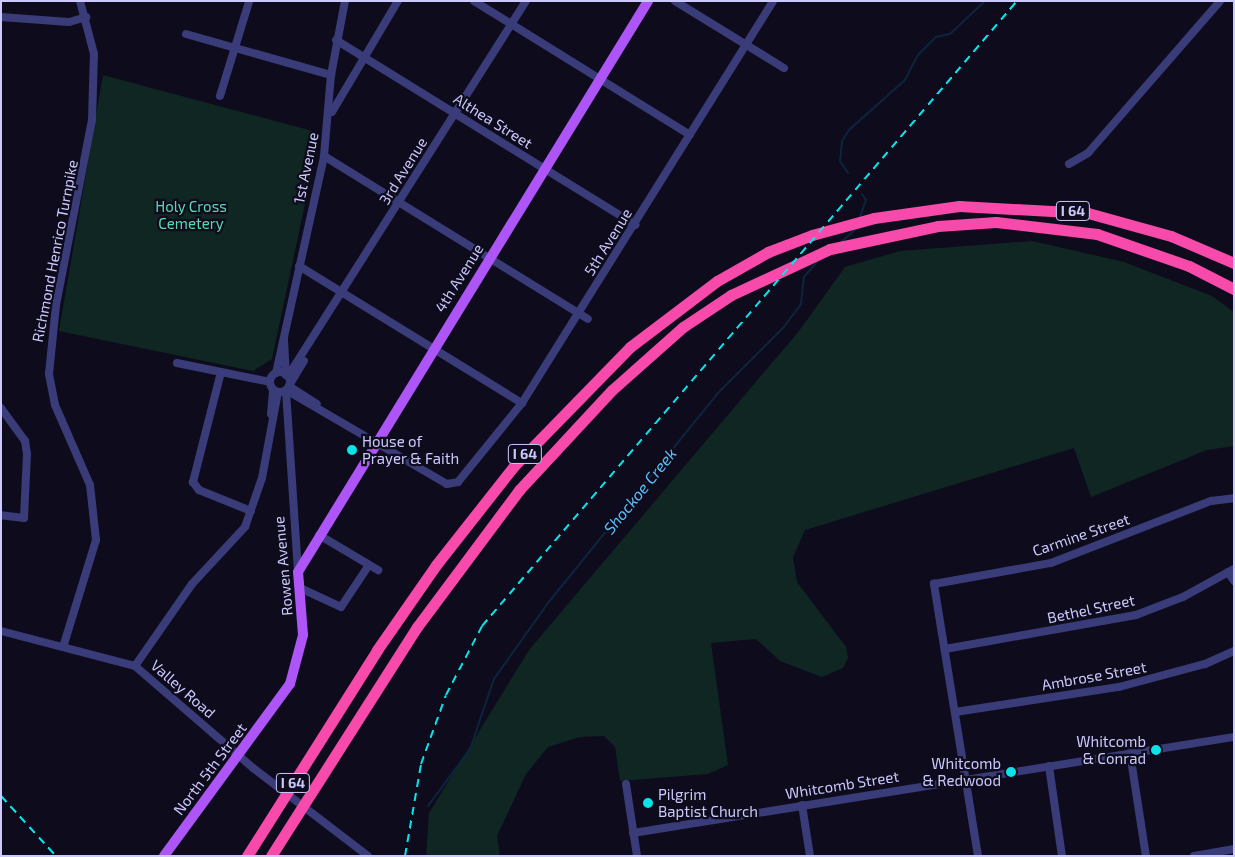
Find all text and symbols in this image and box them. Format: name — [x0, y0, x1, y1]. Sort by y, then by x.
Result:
street label: Althea Street — [450, 90, 536, 152]
street label: 1st Avenue — [290, 130, 322, 206]
street label: 3rd Avenue — [375, 134, 431, 208]
street label: Richmond Henrico Turnpike — [28, 158, 82, 344]
park label: Holy Cross Cemetery — [155, 197, 227, 232]
road number: I 64 — [1056, 200, 1090, 222]
street label: 5th Avenue — [580, 205, 636, 279]
street label: 4th Avenue — [431, 240, 487, 316]
place label: House of Prayer & Faith — [362, 432, 459, 467]
road number: I 64 — [508, 442, 542, 466]
marker: House of Prayer & Faith — [346, 444, 358, 456]
water label: Shockoe Creek — [599, 444, 681, 538]
street label: Carmine Street — [1030, 510, 1132, 560]
street label: Rowen Avenue — [270, 515, 296, 617]
street label: Bethel Street — [1045, 591, 1137, 627]
street label: Valley Road — [147, 656, 219, 722]
street label: Ambrose Street — [1040, 658, 1148, 694]
street label: North 5th Street — [170, 720, 250, 818]
place label: Whitcomb & Conrad — [1076, 732, 1146, 767]
marker: Whitcomb & Conrad — [1150, 744, 1162, 756]
place label: Whitcomb & Redwood — [922, 754, 1001, 789]
marker: Whitcomb & Redwood — [1005, 766, 1017, 778]
street label: Whitcomb Street — [784, 767, 900, 803]
road number: I 64 — [276, 771, 310, 794]
place label: Pilgrim Baptist Church — [658, 785, 758, 820]
marker: Pilgrim Baptist Church — [642, 797, 654, 809]

